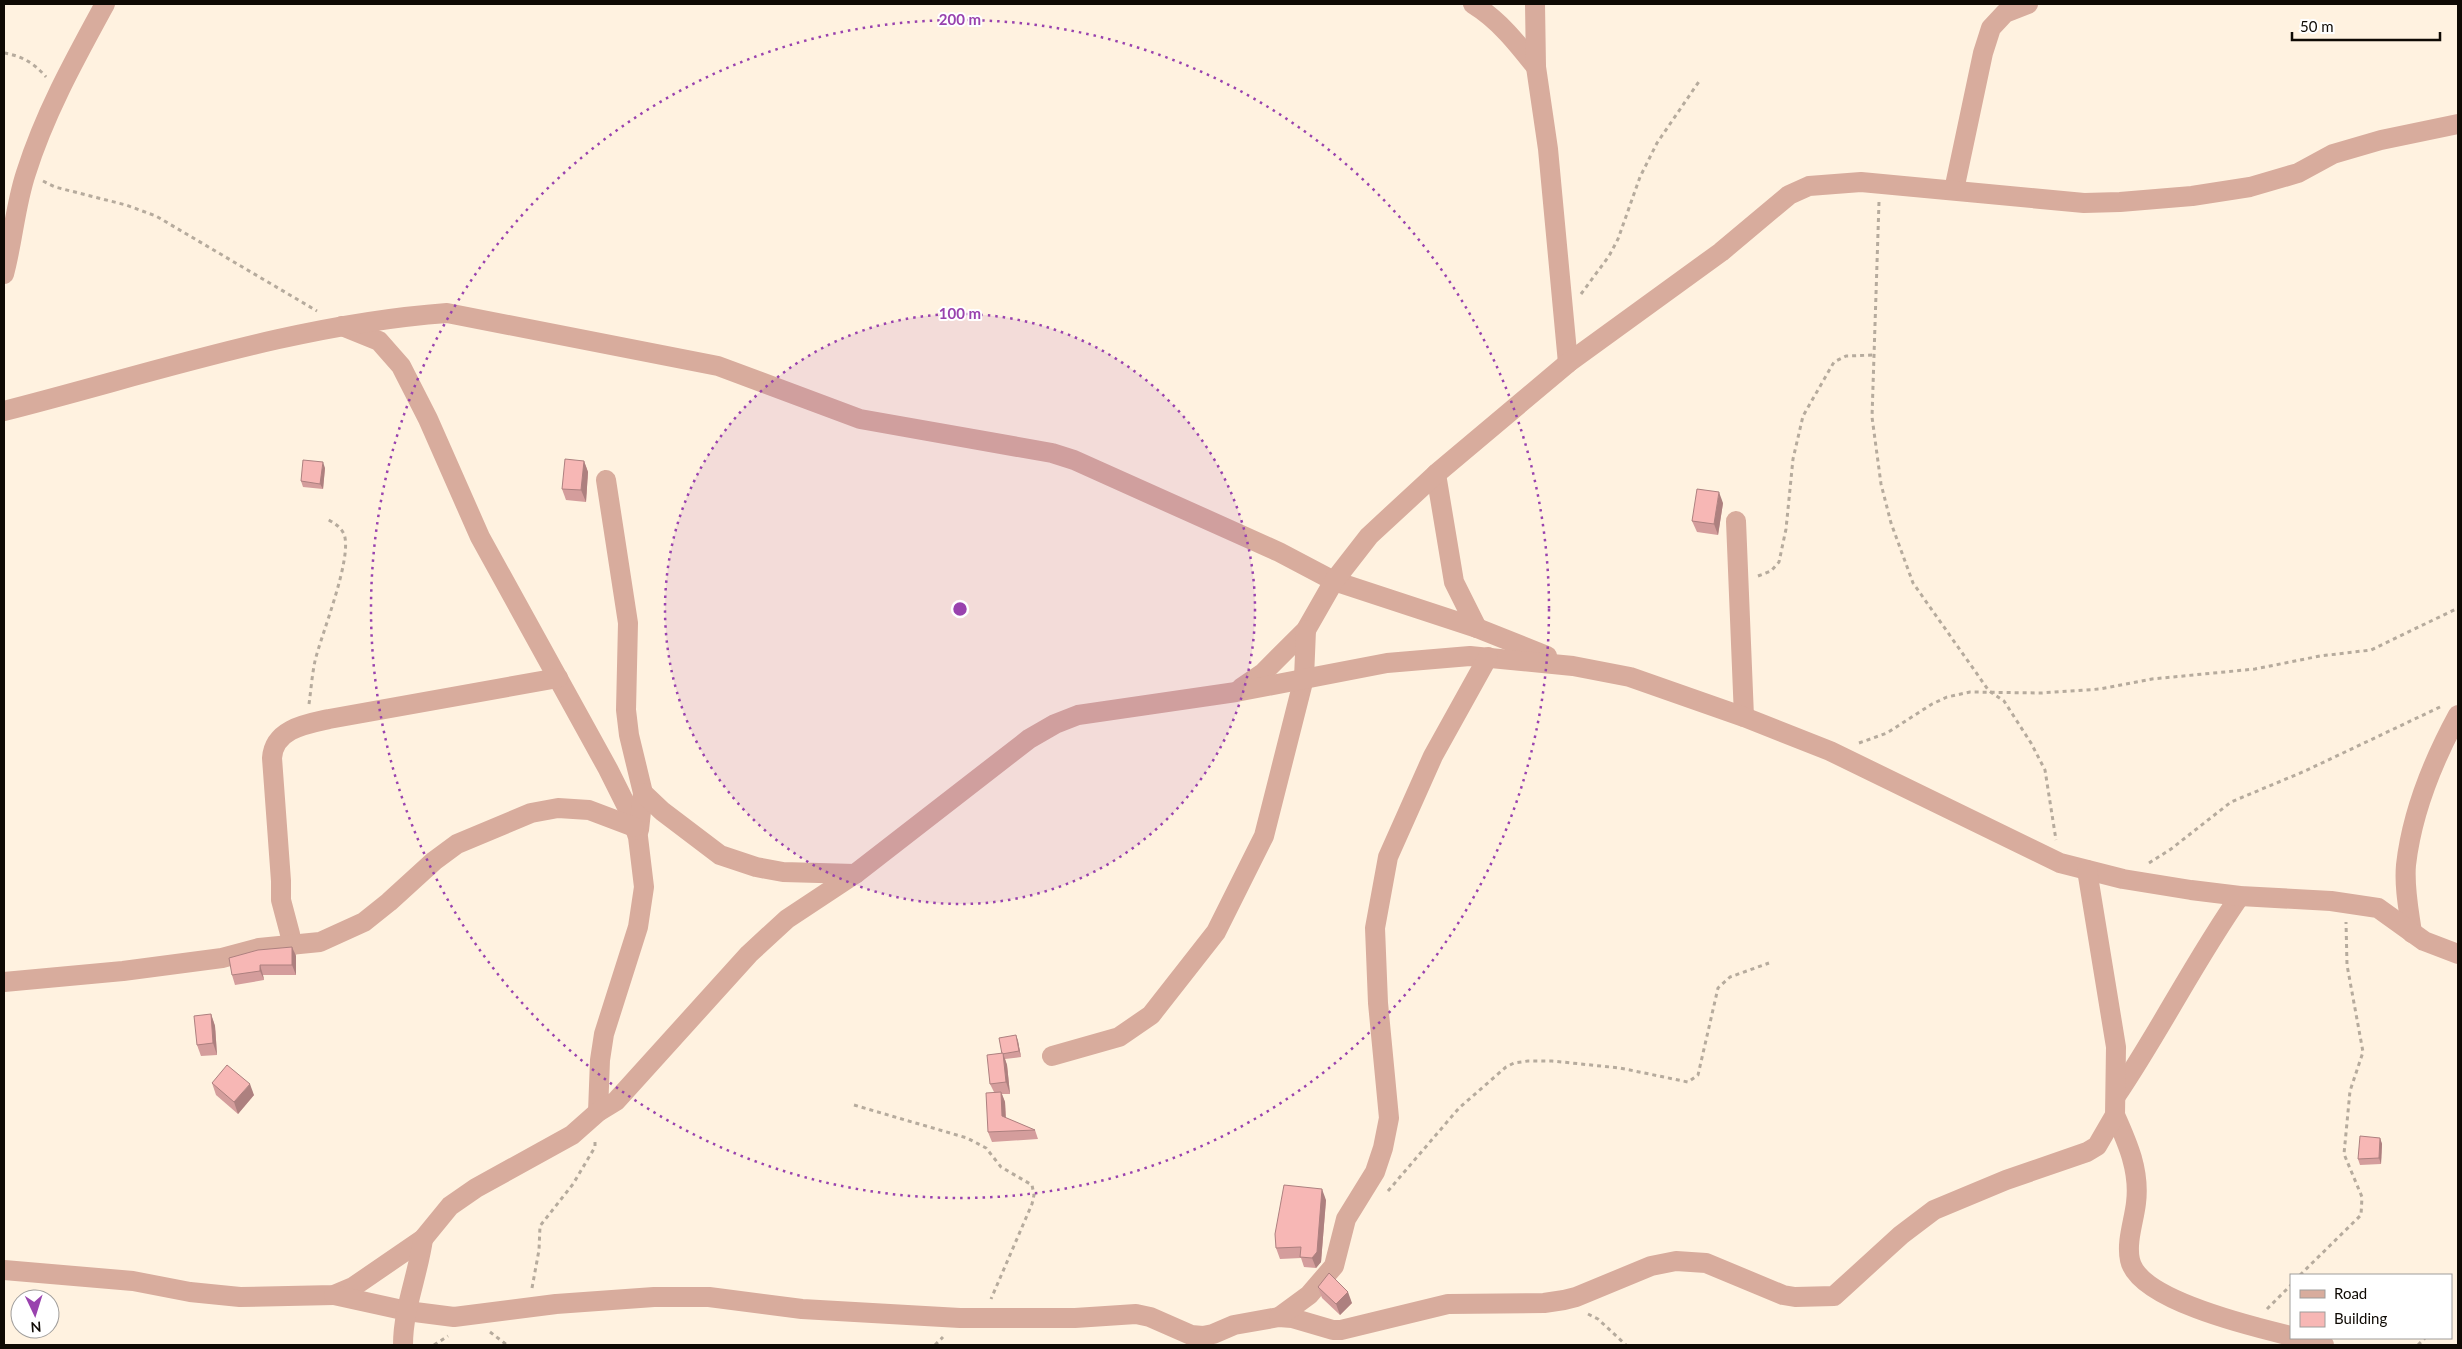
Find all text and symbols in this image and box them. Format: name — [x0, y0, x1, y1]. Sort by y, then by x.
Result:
text: 200 m — [939, 10, 981, 28]
scale bar — [2292, 10, 2440, 42]
text: 50 m — [2300, 17, 2334, 35]
text: 100 m — [939, 304, 981, 322]
centre of rings — [951, 600, 969, 618]
legend — [2290, 1274, 2452, 1339]
text: Road — [2334, 1284, 2367, 1302]
north arrow — [10, 1289, 60, 1339]
text: Building — [2334, 1309, 2387, 1327]
text: N — [30, 1319, 42, 1336]

